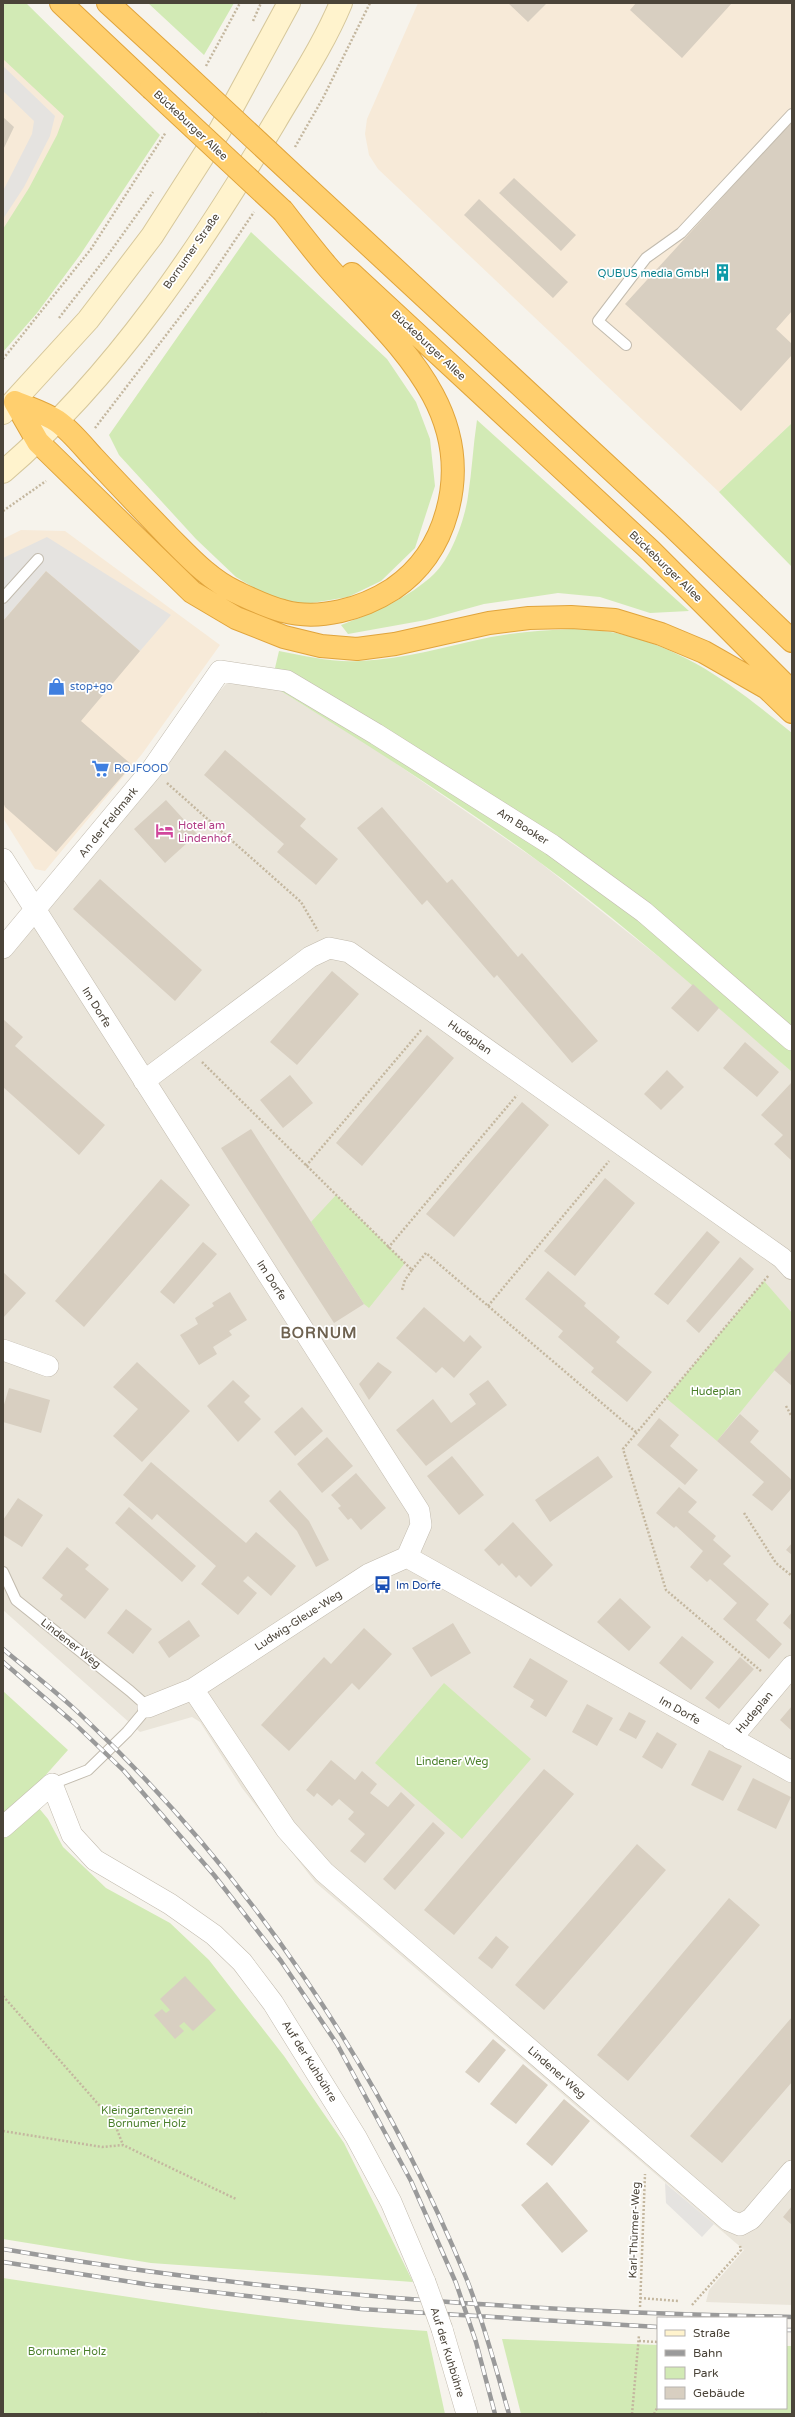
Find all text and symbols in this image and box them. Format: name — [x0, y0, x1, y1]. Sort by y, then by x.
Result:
street label: Bückeburger Allee — [151, 88, 230, 163]
street label: Bornumer Straße — [160, 211, 222, 292]
building icon: QUBUS media GmbH — [712, 263, 732, 283]
place label: QUBUS media GmbH — [598, 267, 709, 280]
street label: Bückeburger Allee — [389, 308, 468, 383]
street label: Bückeburger Allee — [627, 528, 705, 604]
shop icon: stop+go — [47, 676, 67, 696]
place label: stop+go — [70, 680, 113, 693]
supermarket icon: ROJFOOD — [91, 758, 111, 778]
place label: ROJFOOD — [114, 762, 168, 775]
street label: An der Feldmark — [76, 785, 141, 860]
street label: Am Booker — [495, 805, 552, 848]
place label: Hotel am Lindenhof — [178, 819, 232, 845]
hotel icon: Hotel am Lindenhof — [155, 821, 175, 841]
street label: Im Dorfe — [79, 985, 114, 1030]
street label: Hudeplan — [445, 1018, 494, 1057]
street label: Im Dorfe — [254, 1258, 289, 1303]
district label: BORNUM — [280, 1324, 358, 1342]
park label: Hudeplan — [691, 1385, 741, 1398]
bus stop icon: Im Dorfe — [373, 1575, 393, 1595]
place label: Im Dorfe — [396, 1579, 441, 1592]
street label: Ludwig-Gleue-Weg — [252, 1587, 344, 1653]
street label: Lindener Weg — [38, 1616, 103, 1671]
street label: Hudeplan — [733, 1689, 776, 1736]
street label: Im Dorfe — [657, 1694, 703, 1727]
park label: Lindener Weg — [416, 1755, 488, 1768]
street label: Auf der Kuhbühre — [279, 2018, 340, 2104]
street label: Lindener Weg — [525, 2044, 588, 2101]
park label: Kleingartenverein Bornumer Holz — [101, 2104, 193, 2130]
street label: Karl-Thürmer-Weg — [626, 2181, 643, 2279]
street label: Auf der Kuhbühre — [428, 2306, 467, 2399]
legend — [657, 2317, 787, 2409]
text: Straße — [693, 2326, 730, 2340]
park label: Bornumer Holz — [28, 2345, 107, 2358]
text: Bahn — [693, 2346, 723, 2360]
text: Park — [693, 2366, 719, 2380]
text: Gebäude — [693, 2386, 745, 2400]

